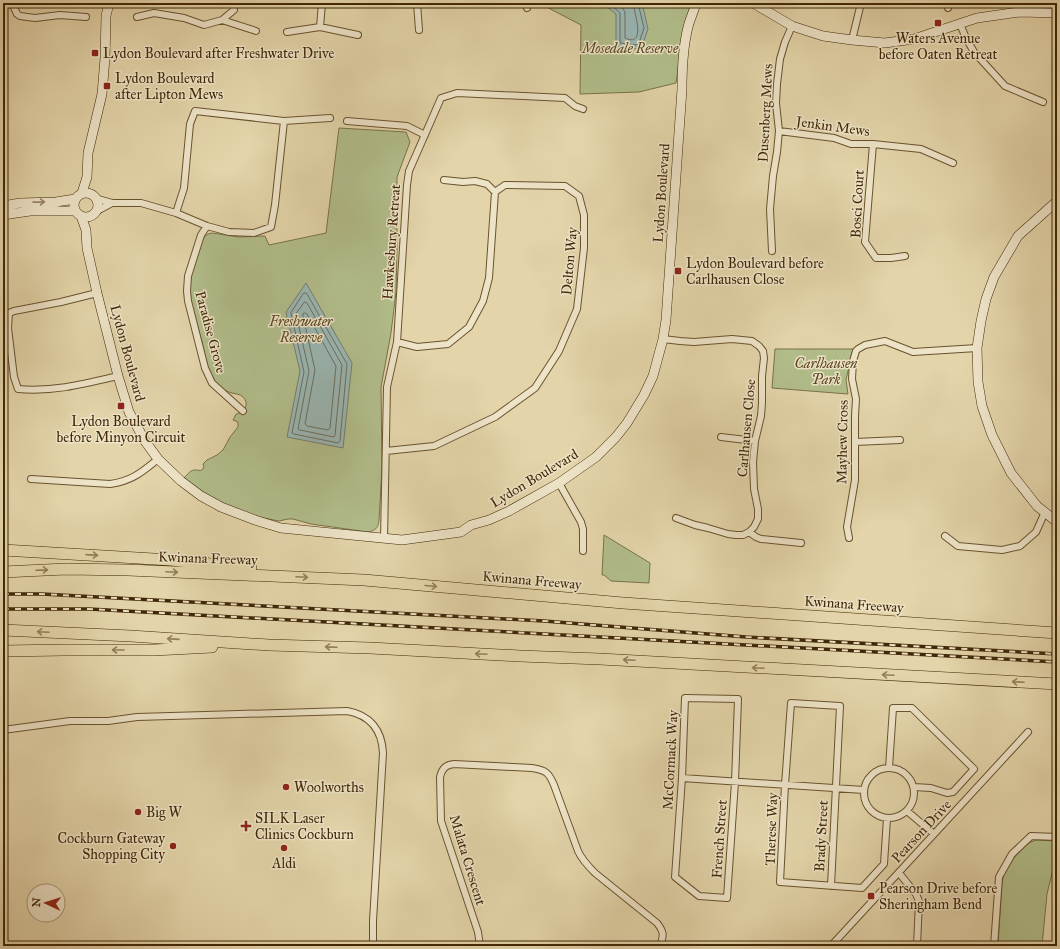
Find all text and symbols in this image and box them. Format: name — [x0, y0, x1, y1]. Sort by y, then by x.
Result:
marker: Waters Avenue before Oaten Retreat — [933, 18, 943, 28]
place label: Waters Avenue before Oaten Retreat — [879, 30, 997, 63]
park label: Mosedale Reserve — [580, 40, 679, 57]
place label: Lydon Boulevard after Freshwater Drive — [103, 45, 334, 62]
marker: Lydon Boulevard after Freshwater Drive — [90, 48, 100, 58]
street label: Dusenberg Mews — [754, 63, 777, 163]
place label: Lydon Boulevard after Lipton Mews — [115, 70, 223, 103]
marker: Lydon Boulevard after Lipton Mews — [102, 81, 112, 91]
street label: Jenkin Mews — [793, 113, 871, 141]
street label: Lydon Boulevard — [650, 143, 673, 243]
street label: Bosci Court — [847, 169, 868, 239]
street label: Hawkesbury Retreat — [379, 184, 404, 300]
one-way arrow — [32, 198, 45, 206]
street label: Delton Way — [558, 226, 581, 296]
place label: Lydon Boulevard before Carlhausen Close — [686, 255, 824, 288]
marker: Lydon Boulevard before Carlhausen Close — [673, 266, 683, 276]
street label: Paradise Grove — [191, 289, 230, 375]
street label: Lydon Boulevard — [106, 303, 149, 403]
park label: Freshwater Reserve — [268, 313, 334, 346]
park label: Carlhausen Park — [795, 355, 858, 388]
street label: Carlhausen Close — [734, 378, 759, 478]
street label: Mayhew Cross — [833, 400, 852, 484]
marker: Lydon Boulevard before Minyon Circuit — [116, 401, 126, 411]
place label: Lydon Boulevard before Minyon Circuit — [57, 413, 185, 446]
street label: Lydon Boulevard — [487, 445, 581, 511]
street label: Kwinana Freeway — [158, 548, 258, 569]
one-way arrow — [85, 552, 98, 559]
one-way arrow — [35, 567, 48, 574]
one-way arrow — [165, 568, 178, 576]
street label: Kwinana Freeway — [482, 568, 583, 593]
one-way arrow — [295, 574, 308, 581]
one-way arrow — [424, 583, 437, 590]
street label: Kwinana Freeway — [804, 593, 905, 616]
one-way arrow — [37, 628, 50, 635]
one-way arrow — [167, 635, 180, 642]
one-way arrow — [325, 643, 338, 651]
one-way arrow — [112, 646, 125, 654]
one-way arrow — [475, 651, 488, 658]
one-way arrow — [623, 657, 636, 664]
one-way arrow — [752, 664, 765, 671]
one-way arrow — [882, 671, 895, 678]
one-way arrow — [1012, 678, 1025, 686]
street label: McCormack Way — [659, 709, 682, 810]
place label: Woolworths — [294, 779, 364, 796]
marker: Woolworths — [281, 782, 291, 792]
street label: Therese Way — [762, 792, 781, 866]
street label: Pearson Drive — [888, 796, 955, 866]
street label: French Street — [708, 799, 731, 879]
street label: Brady Street — [811, 800, 832, 872]
place label: Big W — [146, 804, 183, 821]
marker: Big W — [133, 807, 143, 817]
place label: SILK Laser Clinics Cockburn — [255, 810, 354, 843]
street label: Malata Crescent — [446, 813, 489, 908]
marker: SILK Laser Clinics Cockburn — [240, 820, 252, 832]
place label: Cockburn Gateway Shopping City — [57, 830, 165, 863]
marker: Cockburn Gateway Shopping City — [168, 841, 178, 851]
marker: Aldi — [279, 843, 289, 853]
place label: Aldi — [271, 855, 296, 872]
place label: Pearson Drive before Sheringham Bend — [879, 880, 997, 913]
north arrow — [26, 883, 66, 923]
marker: Pearson Drive before Sheringham Bend — [866, 891, 876, 901]
text: N — [30, 897, 43, 907]

